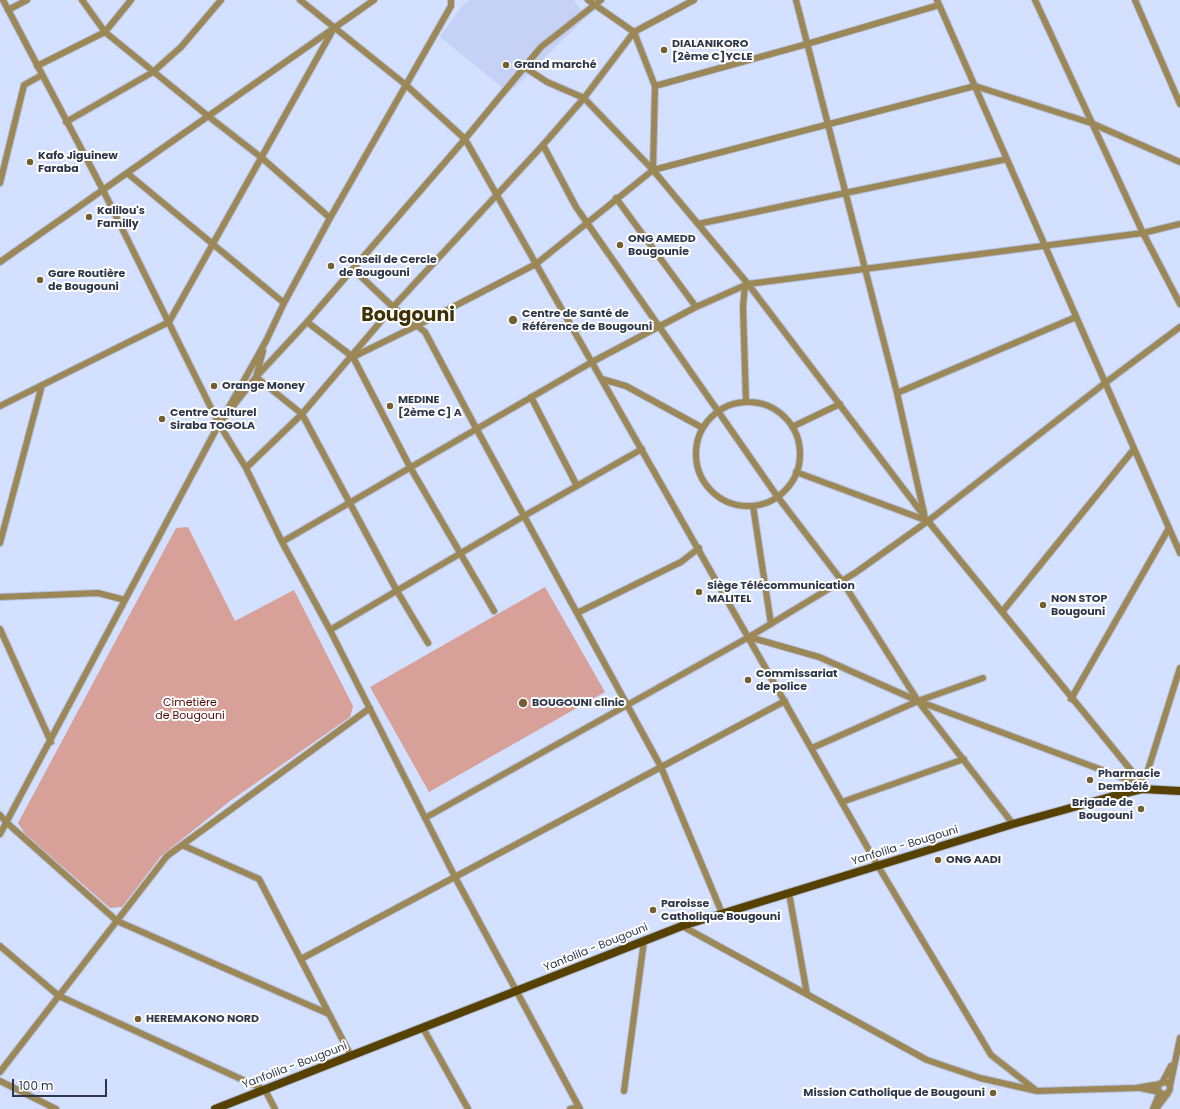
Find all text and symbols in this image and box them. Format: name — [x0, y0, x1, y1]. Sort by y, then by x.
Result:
place label: DIALANIKORO [2ème C]YCLE — [672, 37, 752, 63]
marker: DIALANIKORO [2ème C]YCLE — [659, 45, 669, 55]
place label: Grand marché — [514, 58, 596, 72]
marker: Grand marché — [501, 60, 511, 70]
place label: Kafo Jiguinew Faraba — [38, 149, 118, 175]
marker: Kafo Jiguinew Faraba — [25, 157, 35, 167]
place label: Kalilou's Familly — [97, 204, 145, 230]
marker: Kalilou's Familly — [84, 212, 94, 222]
place label: ONG AMEDD Bougounie — [628, 232, 696, 258]
marker: ONG AMEDD Bougounie — [615, 240, 625, 250]
place label: Conseil de Cercle de Bougouni — [339, 253, 437, 279]
marker: Conseil de Cercle de Bougouni — [326, 261, 336, 271]
place label: Gare Routière de Bougouni — [48, 267, 125, 293]
marker: Gare Routière de Bougouni — [35, 275, 45, 285]
district label: Bougouni — [361, 305, 455, 327]
place label: Centre de Santé de Référence de Bougouni — [522, 307, 652, 333]
marker: Centre de Santé de Référence de Bougouni — [507, 314, 519, 326]
place label: Orange Money — [222, 379, 305, 393]
marker: Orange Money — [209, 381, 219, 391]
place label: MEDINE [2ème C] A — [398, 393, 462, 419]
marker: MEDINE [2ème C] A — [385, 401, 395, 411]
place label: Centre Culturel Siraba TOGOLA — [170, 406, 257, 432]
marker: Centre Culturel Siraba TOGOLA — [157, 414, 167, 424]
place label: Siège Télécommunication MALITEL — [707, 579, 855, 605]
marker: Siège Télécommunication MALITEL — [694, 587, 704, 597]
place label: NON STOP Bougouni — [1051, 592, 1107, 618]
marker: NON STOP Bougouni — [1038, 600, 1048, 610]
place label: Commissariat de police — [756, 667, 838, 693]
marker: Commissariat de police — [743, 675, 753, 685]
park label: Cimetière de Bougouni — [155, 696, 225, 722]
place label: BOUGOUNI clinic — [532, 696, 625, 710]
marker: BOUGOUNI clinic — [517, 697, 529, 709]
place label: Pharmacie Dembélé — [1098, 767, 1160, 793]
marker: Pharmacie Dembélé — [1085, 775, 1095, 785]
place label: Brigade de Bougouni — [1072, 796, 1133, 822]
marker: Brigade de Bougouni — [1136, 804, 1146, 814]
street label: Yanfolila - Bougouni — [850, 823, 960, 869]
place label: ONG AADI — [946, 853, 1001, 867]
marker: ONG AADI — [933, 855, 943, 865]
place label: Paroisse Catholique Bougouni — [661, 897, 780, 923]
marker: Paroisse Catholique Bougouni — [648, 905, 658, 915]
street label: Yanfolila - Bougouni — [542, 921, 650, 975]
place label: HEREMAKONO NORD — [146, 1012, 259, 1026]
marker: HEREMAKONO NORD — [133, 1014, 143, 1024]
street label: Yanfolila - Bougouni — [241, 1040, 349, 1092]
scale bar — [14, 1071, 109, 1097]
text: 100 m — [19, 1077, 53, 1094]
place label: Mission Catholique de Bougouni — [803, 1086, 985, 1100]
marker: Mission Catholique de Bougouni — [988, 1088, 998, 1098]

